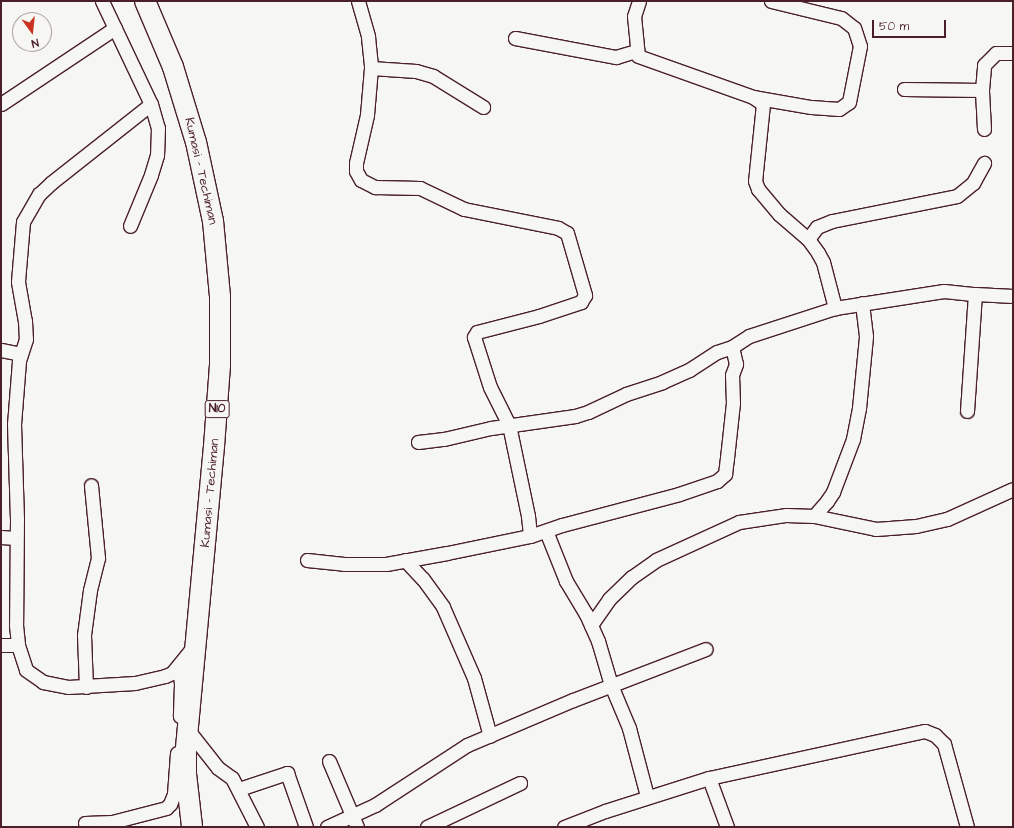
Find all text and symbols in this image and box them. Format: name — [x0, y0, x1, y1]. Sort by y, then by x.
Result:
north arrow — [12, 12, 52, 52]
scale bar — [874, 12, 948, 38]
text: 50 m — [879, 18, 909, 35]
text: N — [30, 35, 40, 51]
street label: Kumasi - Techiman — [181, 116, 221, 226]
road number: N10 — [204, 399, 230, 419]
street label: Kumasi - Techiman — [197, 438, 223, 548]

